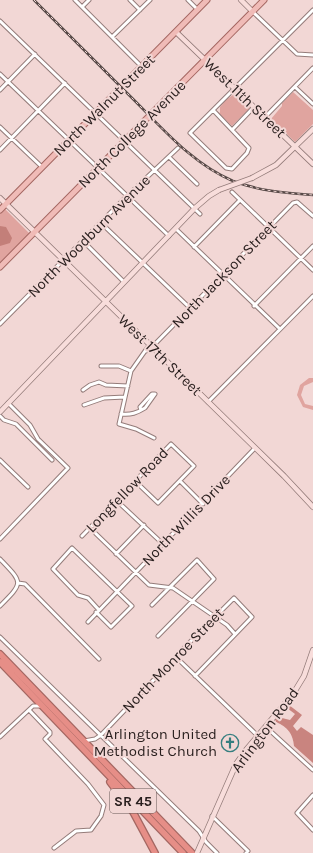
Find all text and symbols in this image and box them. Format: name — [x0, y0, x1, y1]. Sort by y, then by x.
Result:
street label: North Walnut Street — [50, 50, 159, 159]
street label: West 11th Street — [200, 54, 290, 142]
street label: North College Avenue — [74, 76, 190, 192]
street label: North Woodburn Avenue — [24, 171, 154, 301]
street label: North Jackson Street — [168, 216, 280, 332]
street label: West 17th Street — [114, 311, 206, 400]
street label: Longfellow Road — [82, 444, 172, 536]
street label: North Willis Drive — [138, 471, 234, 569]
street label: North Monroe Street — [119, 604, 228, 716]
street label: Arlington Road — [227, 684, 303, 776]
place label: Arlington United Methodist Church — [94, 725, 217, 760]
church icon: Arlington United Methodist Church — [220, 733, 240, 753]
road number: SR 45 — [110, 789, 156, 813]

